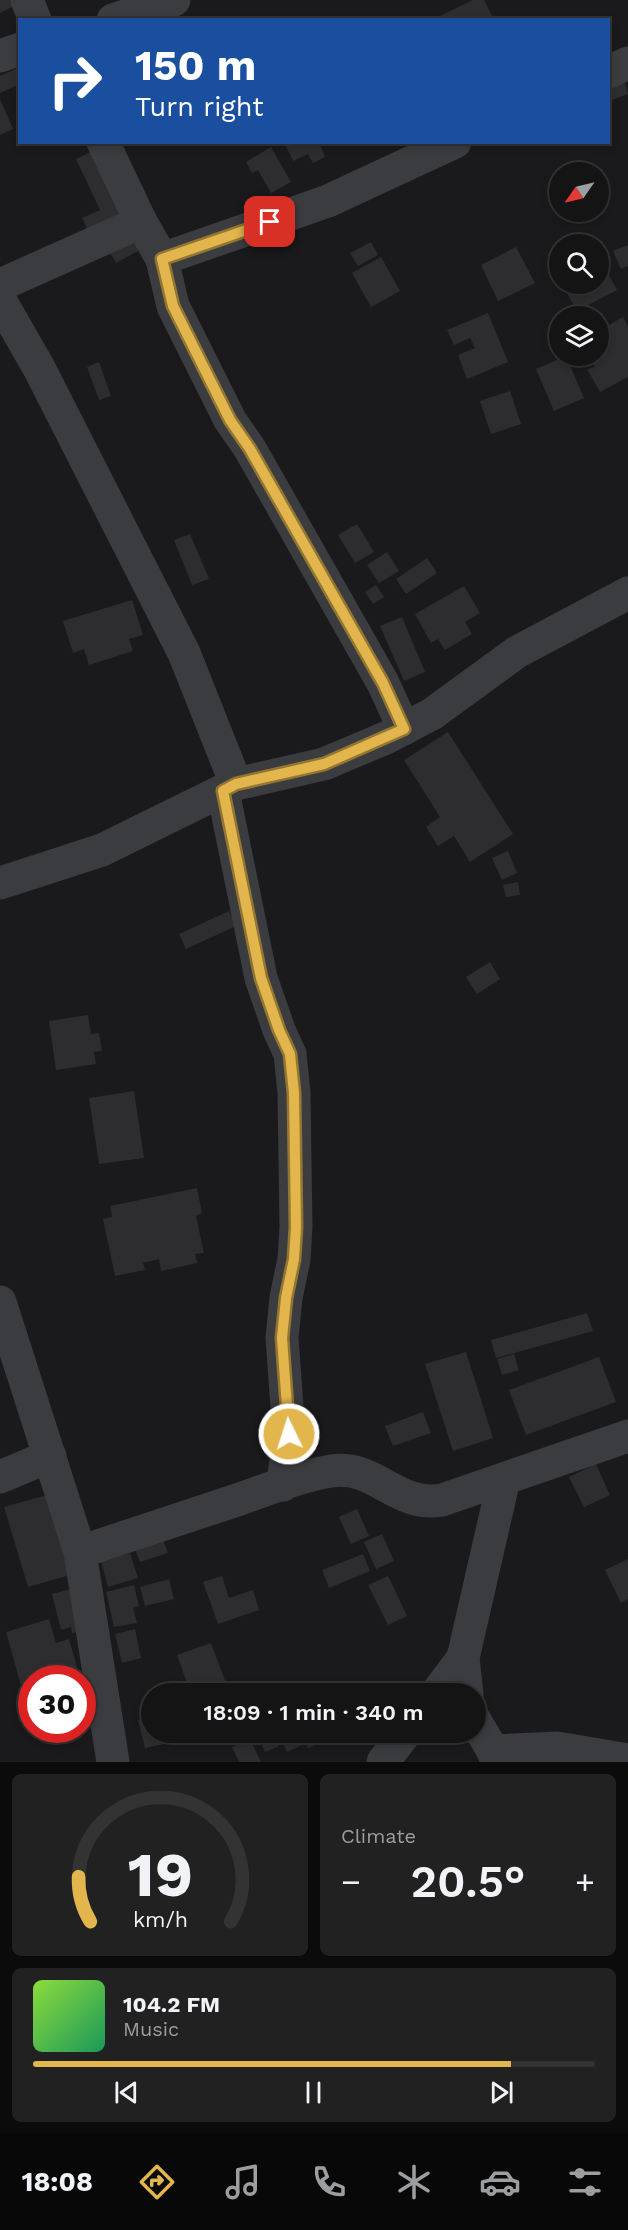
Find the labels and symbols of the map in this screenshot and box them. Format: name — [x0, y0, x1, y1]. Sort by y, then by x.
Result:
north arrow — [549, 162, 609, 222]
pin — [244, 196, 295, 247]
position arrow — [257, 1402, 321, 1466]
speed limit sign: 30 — [18, 1665, 96, 1743]

